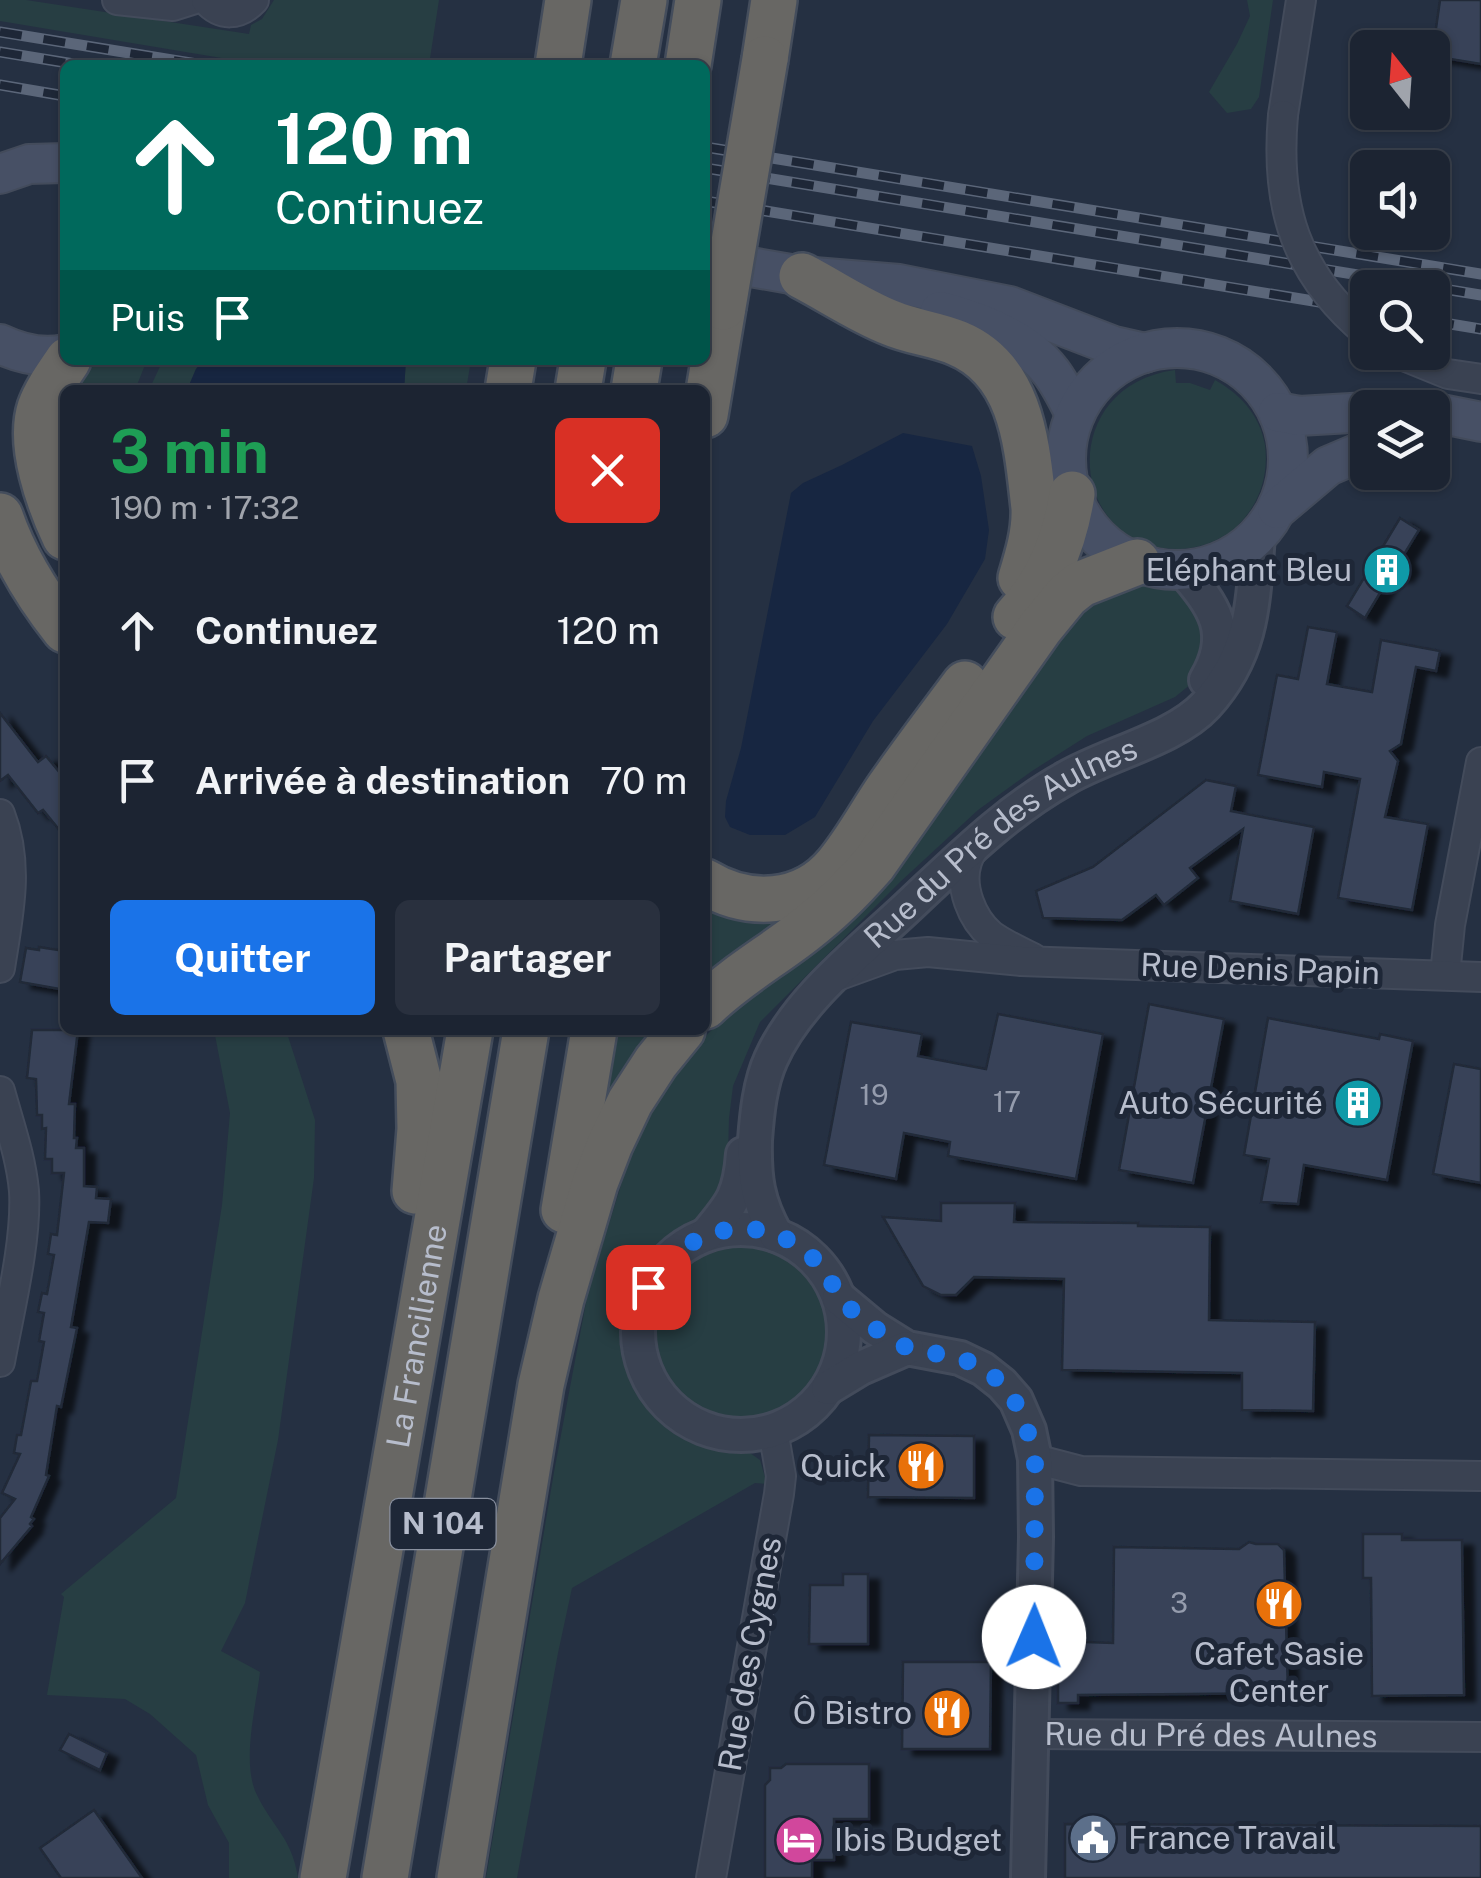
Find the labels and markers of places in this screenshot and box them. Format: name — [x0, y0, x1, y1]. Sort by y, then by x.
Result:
building icon: Eléphant Bleu — [1361, 544, 1413, 596]
place label: Eléphant Bleu — [1145, 551, 1352, 588]
building icon: Auto Sécurité — [1332, 1077, 1384, 1129]
place label: Auto Sécurité — [1118, 1084, 1323, 1121]
pin — [606, 1245, 691, 1330]
restaurant icon: Quick — [895, 1440, 947, 1492]
place label: Quick — [800, 1447, 886, 1484]
restaurant icon: Cafet Sasie Center — [1253, 1578, 1305, 1630]
place label: Cafet Sasie Center — [1194, 1635, 1364, 1709]
restaurant icon: Ô Bistro — [921, 1687, 973, 1739]
place label: Ô Bistro — [793, 1694, 912, 1731]
public building icon: France Travail — [1067, 1812, 1119, 1864]
hotel icon: Ibis Budget — [773, 1814, 825, 1866]
place label: France Travail — [1128, 1819, 1336, 1856]
place label: Ibis Budget — [834, 1821, 1002, 1858]

